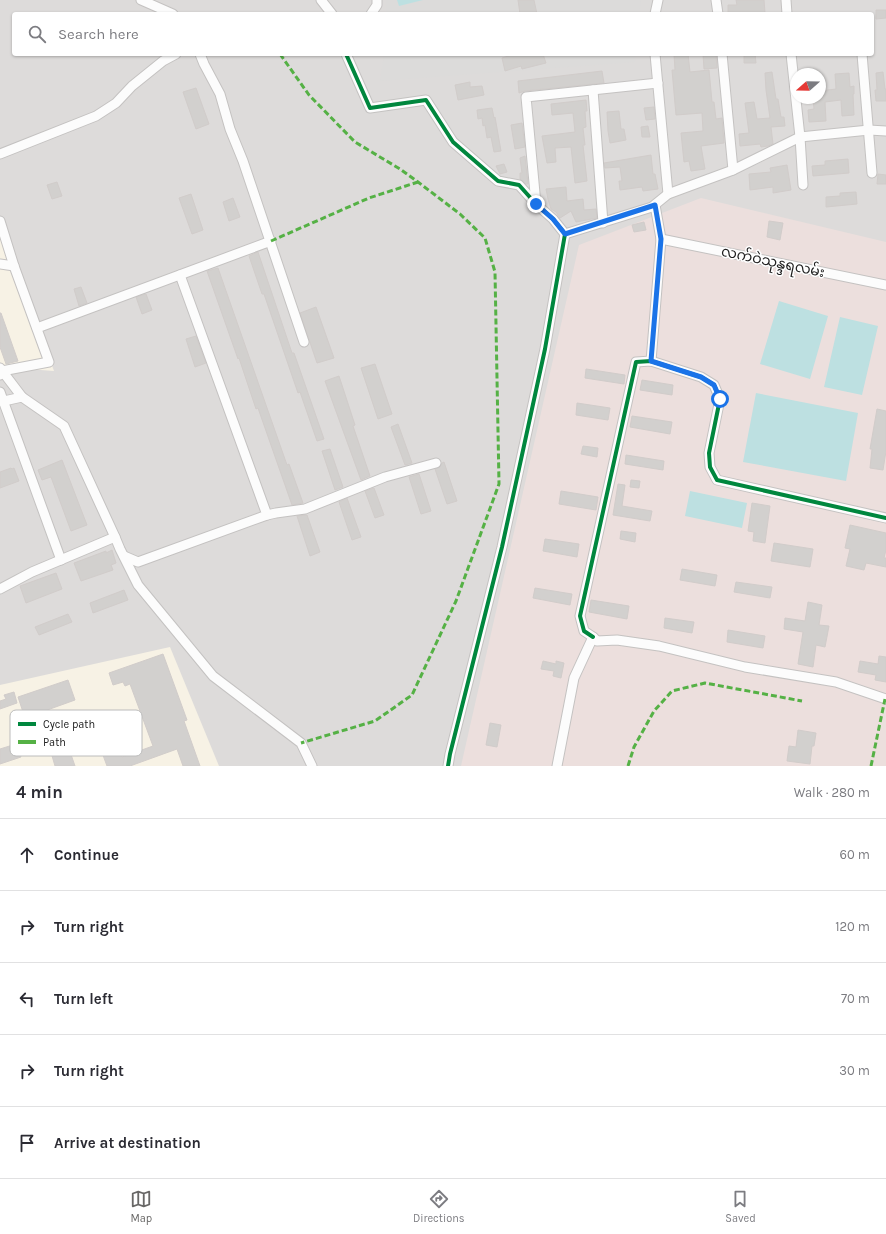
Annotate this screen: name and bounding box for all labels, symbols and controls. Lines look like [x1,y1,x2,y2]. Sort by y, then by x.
search box [12,12,874,56]
icon: search [26,23,48,45]
text: Search here [58,25,139,43]
north arrow [790,68,826,104]
route end [527,195,545,213]
street label: လက်ဝဲသုန္ဒရလမ်း [719,241,827,285]
route start [711,390,729,408]
legend [10,710,142,756]
text: Cycle path [43,718,95,731]
text: Path [43,736,66,749]
text: 4 min [16,782,63,802]
text: Walk · 280 m [794,785,870,800]
icon: ahead [16,844,38,866]
text: Continue [54,846,119,864]
text: 60 m [840,847,870,862]
icon: right [16,916,38,938]
text: Turn right [54,918,124,936]
text: 120 m [835,919,870,934]
icon: left [16,988,38,1010]
text: Turn left [54,990,113,1008]
text: 70 m [841,991,870,1006]
icon: right [16,1060,38,1082]
text: Turn right [54,1062,124,1080]
text: 30 m [839,1063,870,1078]
icon: arrive [16,1132,38,1154]
text: Arrive at destination [54,1134,201,1152]
tab: Map [130,1188,152,1225]
tab: Directions [413,1188,465,1225]
tab: Saved [725,1188,756,1225]

